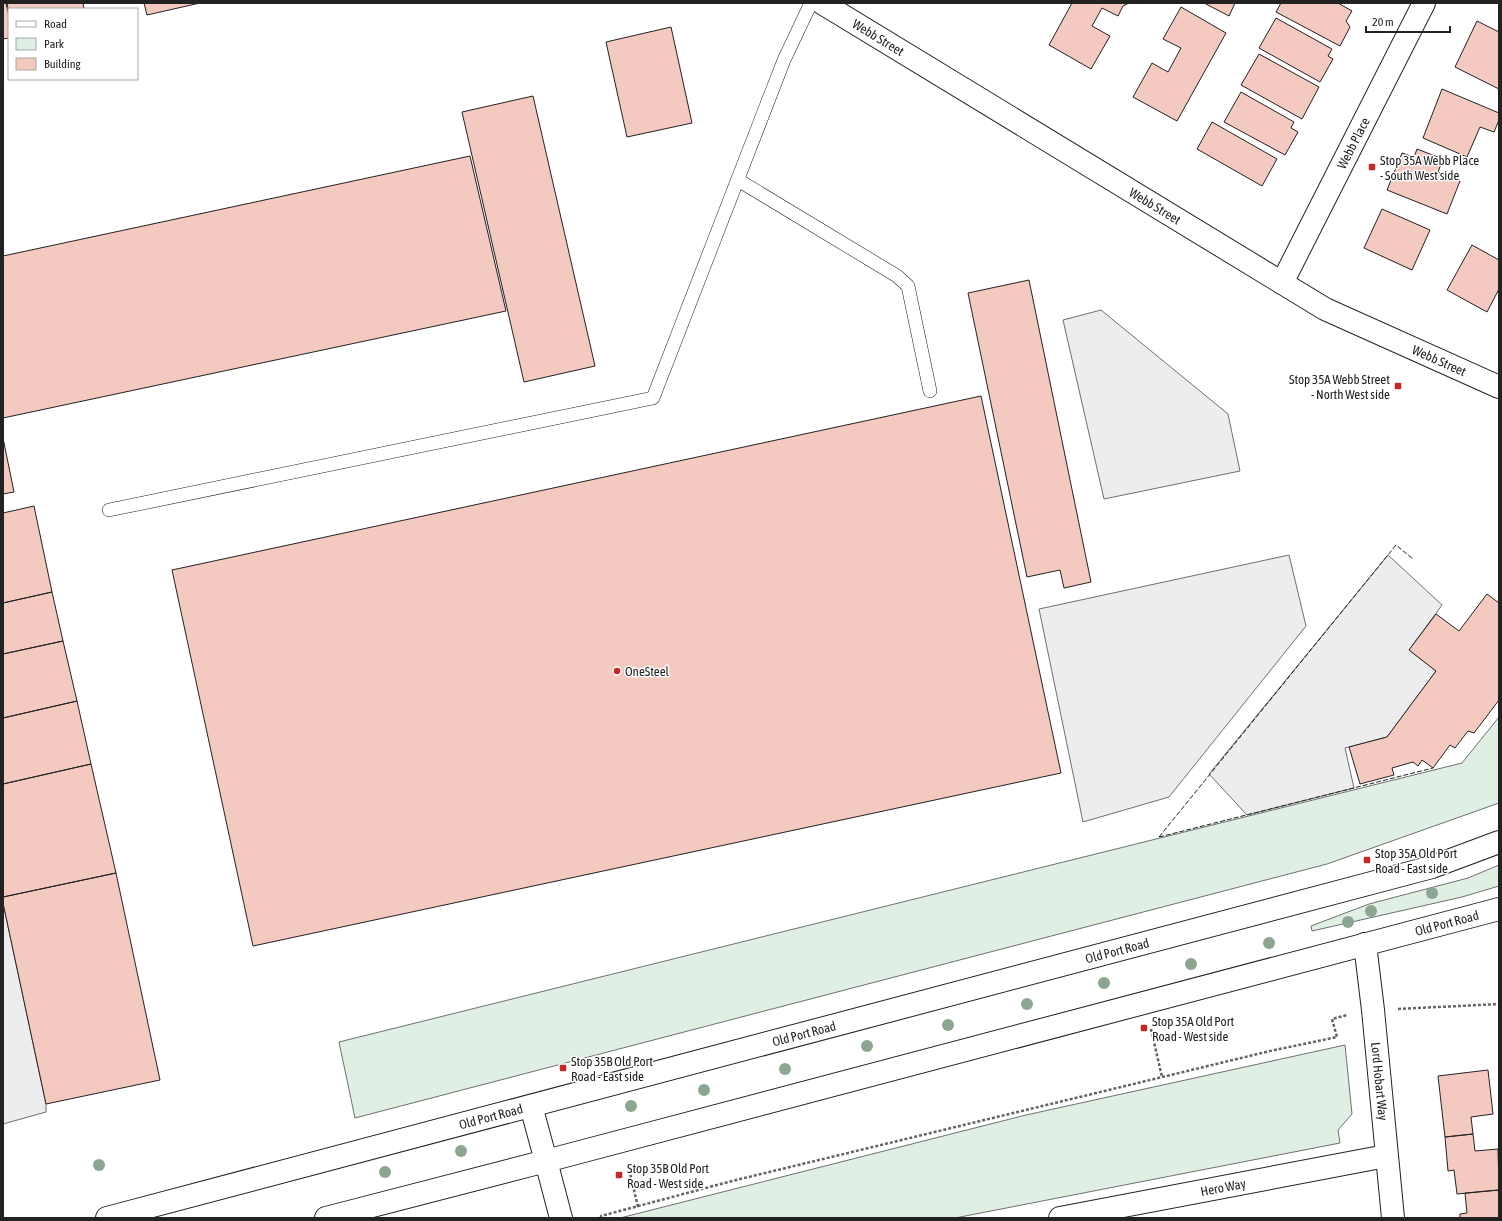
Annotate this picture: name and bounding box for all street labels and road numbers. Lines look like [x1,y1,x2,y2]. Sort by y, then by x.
street label: Webb Street [850,16,907,59]
street label: Webb Place [1334,115,1372,171]
street label: Webb Street [1127,184,1184,227]
street label: Webb Street [1410,342,1469,379]
street label: Old Port Road [1413,907,1480,938]
street label: Old Port Road [1084,935,1151,966]
street label: Old Port Road [770,1018,837,1049]
street label: Lord Hobart Way [1369,1041,1391,1122]
street label: Old Port Road [457,1101,524,1132]
street label: Hero Way [1199,1175,1248,1199]

